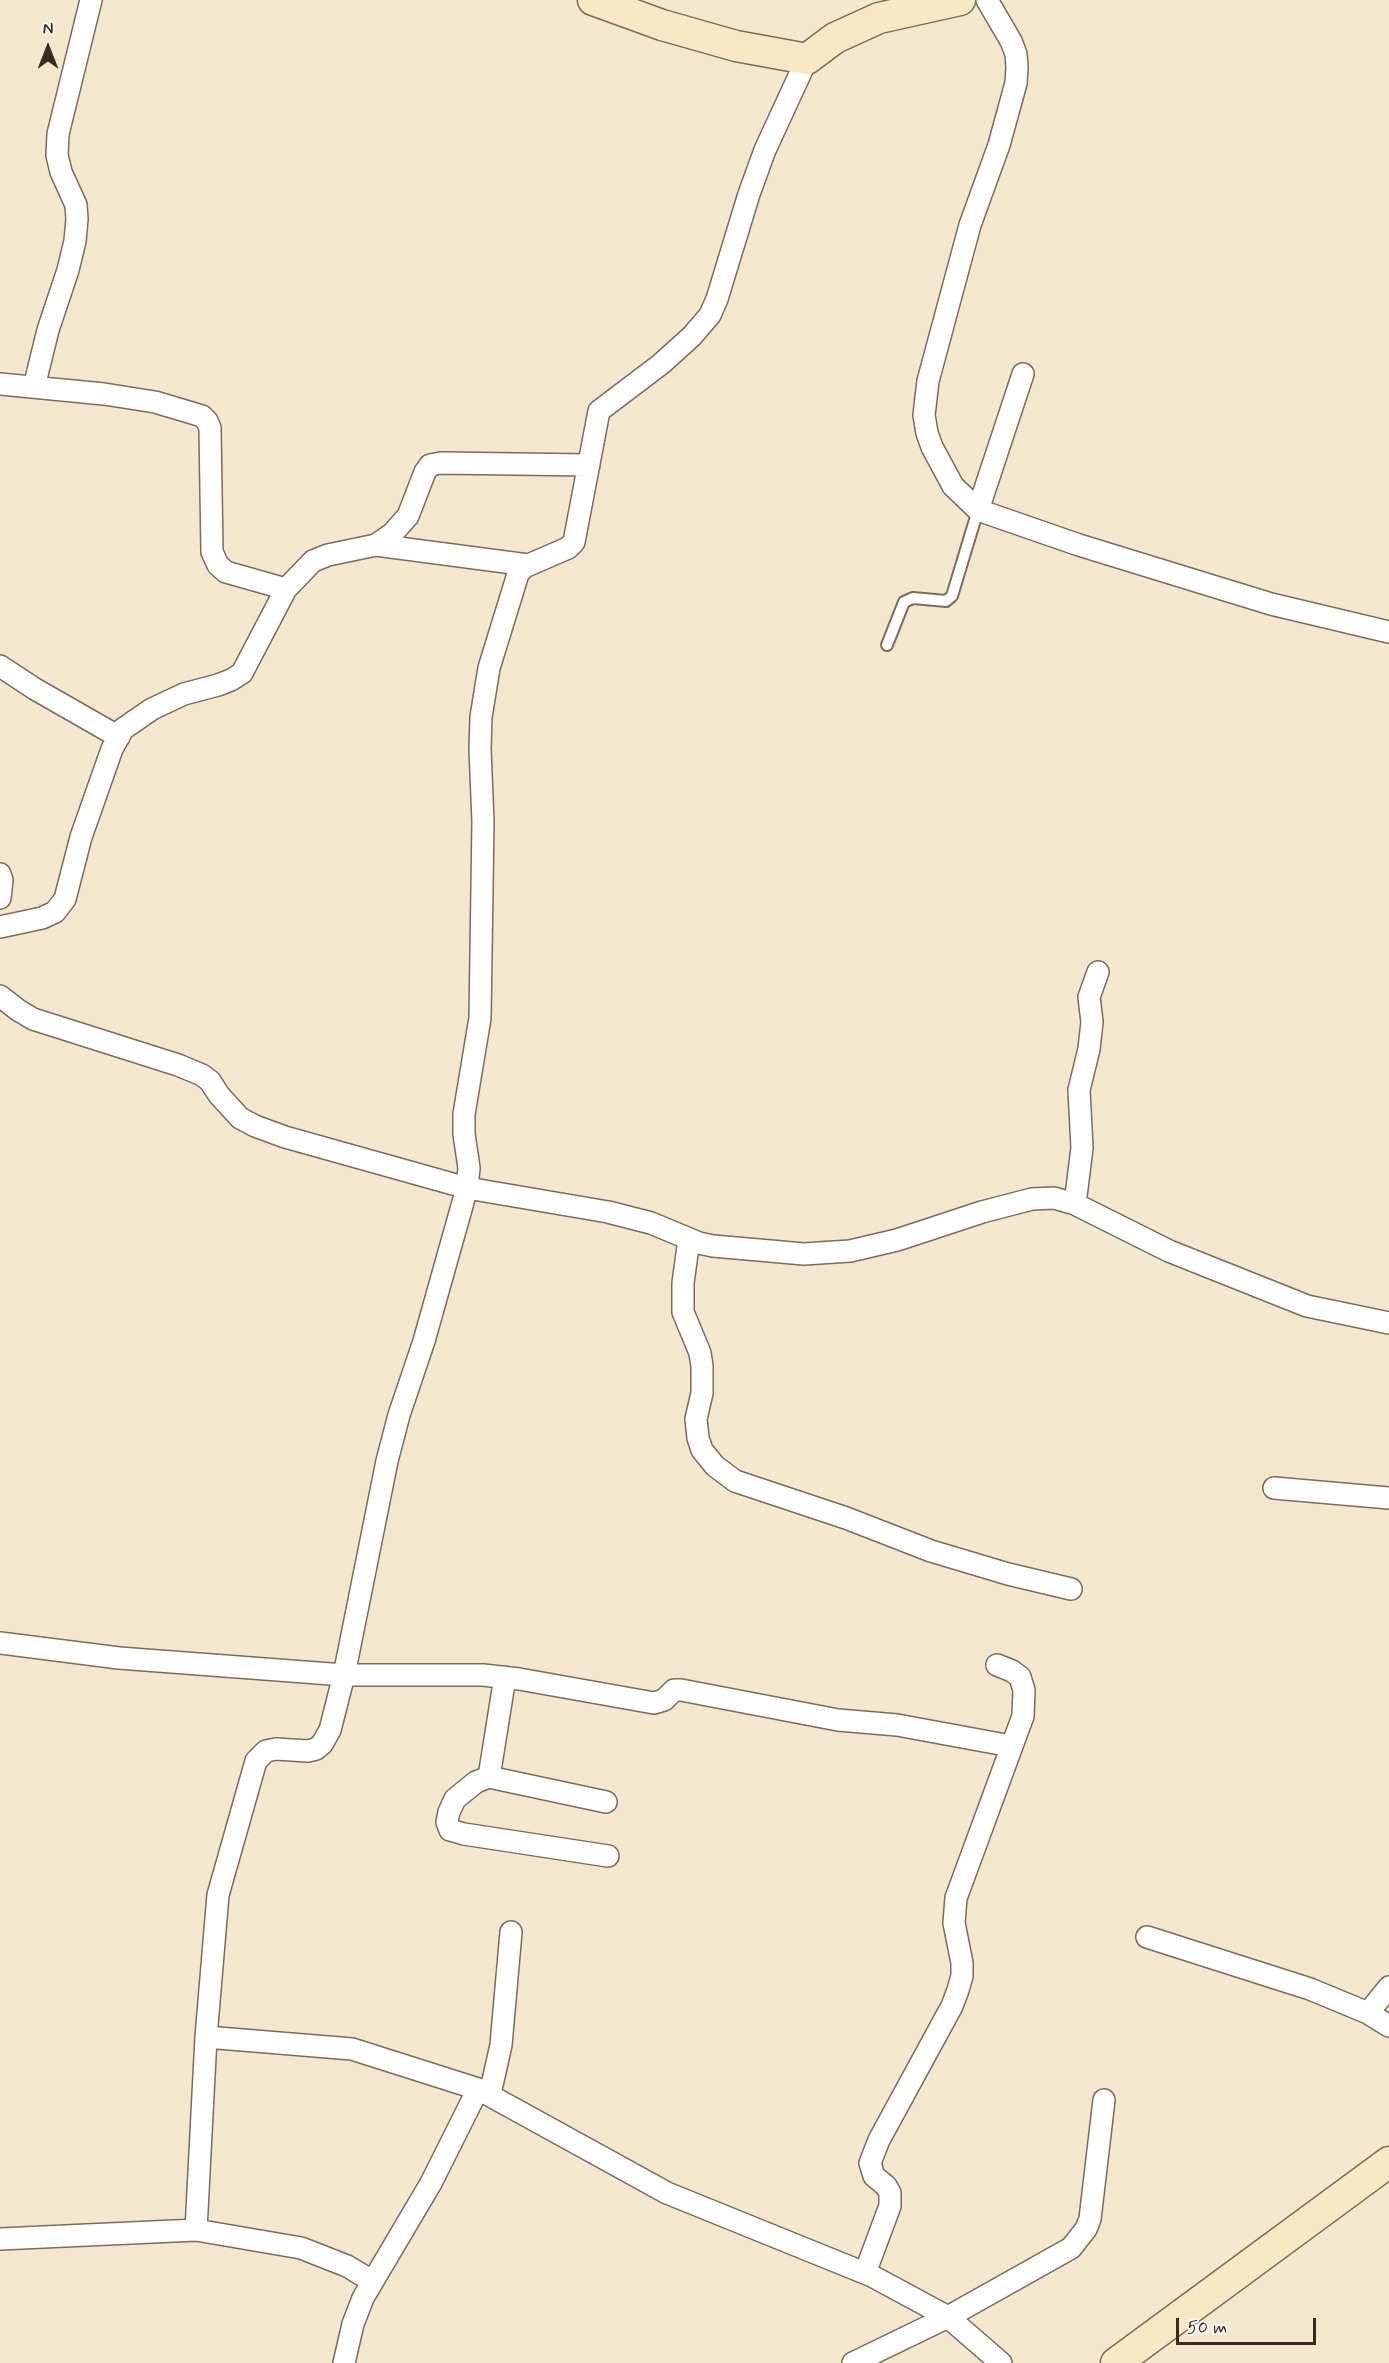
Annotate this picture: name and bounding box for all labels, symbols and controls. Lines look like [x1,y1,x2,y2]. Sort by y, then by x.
north arrow [18,18,78,78]
text: N [43,19,53,40]
scale bar [1179,2306,1318,2344]
text: 50 m [1187,2316,1227,2340]

